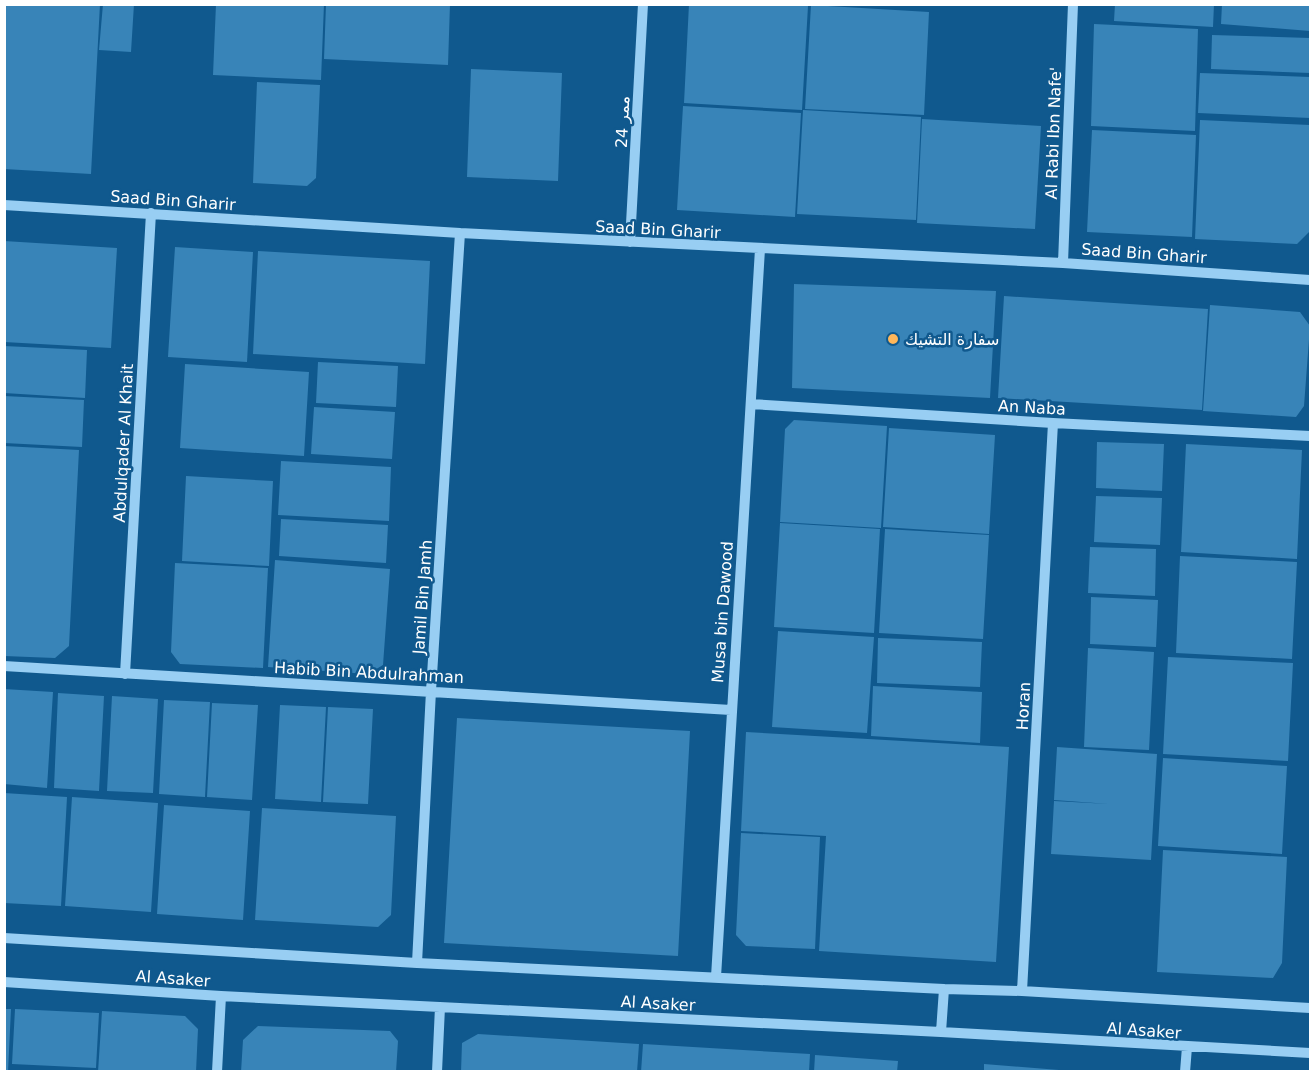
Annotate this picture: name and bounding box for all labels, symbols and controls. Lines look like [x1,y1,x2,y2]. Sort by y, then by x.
street label: Al Rabi Ibn Nafe' [1042,66,1065,200]
street label: ممر 24 [612,96,634,149]
street label: Saad Bin Gharir [110,187,237,214]
street label: Saad Bin Gharir [595,217,722,242]
street label: Saad Bin Gharir [1081,240,1208,267]
place label: سفارة التشيك [905,330,999,350]
marker: سفارة التشيك [886,332,900,346]
street label: Abdulqader Al Khait [110,363,137,523]
street label: An Naba [998,396,1066,419]
street label: Jamil Bin Jamh [409,539,436,656]
street label: Musa bin Dawood [708,541,737,684]
street label: Habib Bin Abdulrahman [273,658,464,687]
street label: Horan [1013,681,1034,731]
street label: Al Asaker [135,966,211,991]
street label: Al Asaker [620,992,696,1015]
street label: Al Asaker [1106,1018,1182,1043]

